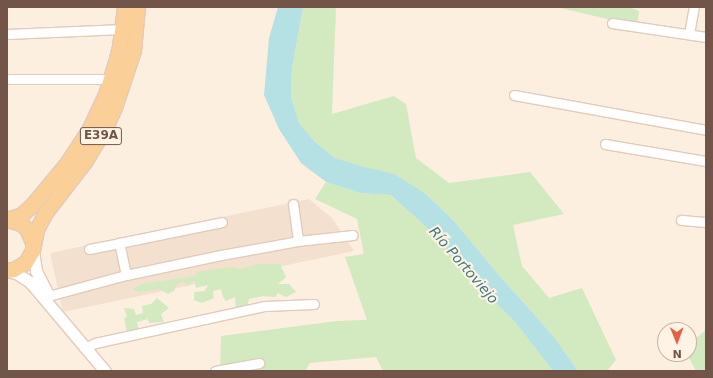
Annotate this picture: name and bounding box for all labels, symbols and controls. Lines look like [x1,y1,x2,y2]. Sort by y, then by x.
road number: E39A [79,126,123,146]
water label: Río Portoviejo [426,223,502,307]
north arrow [657,322,697,362]
text: N [672,347,682,360]

